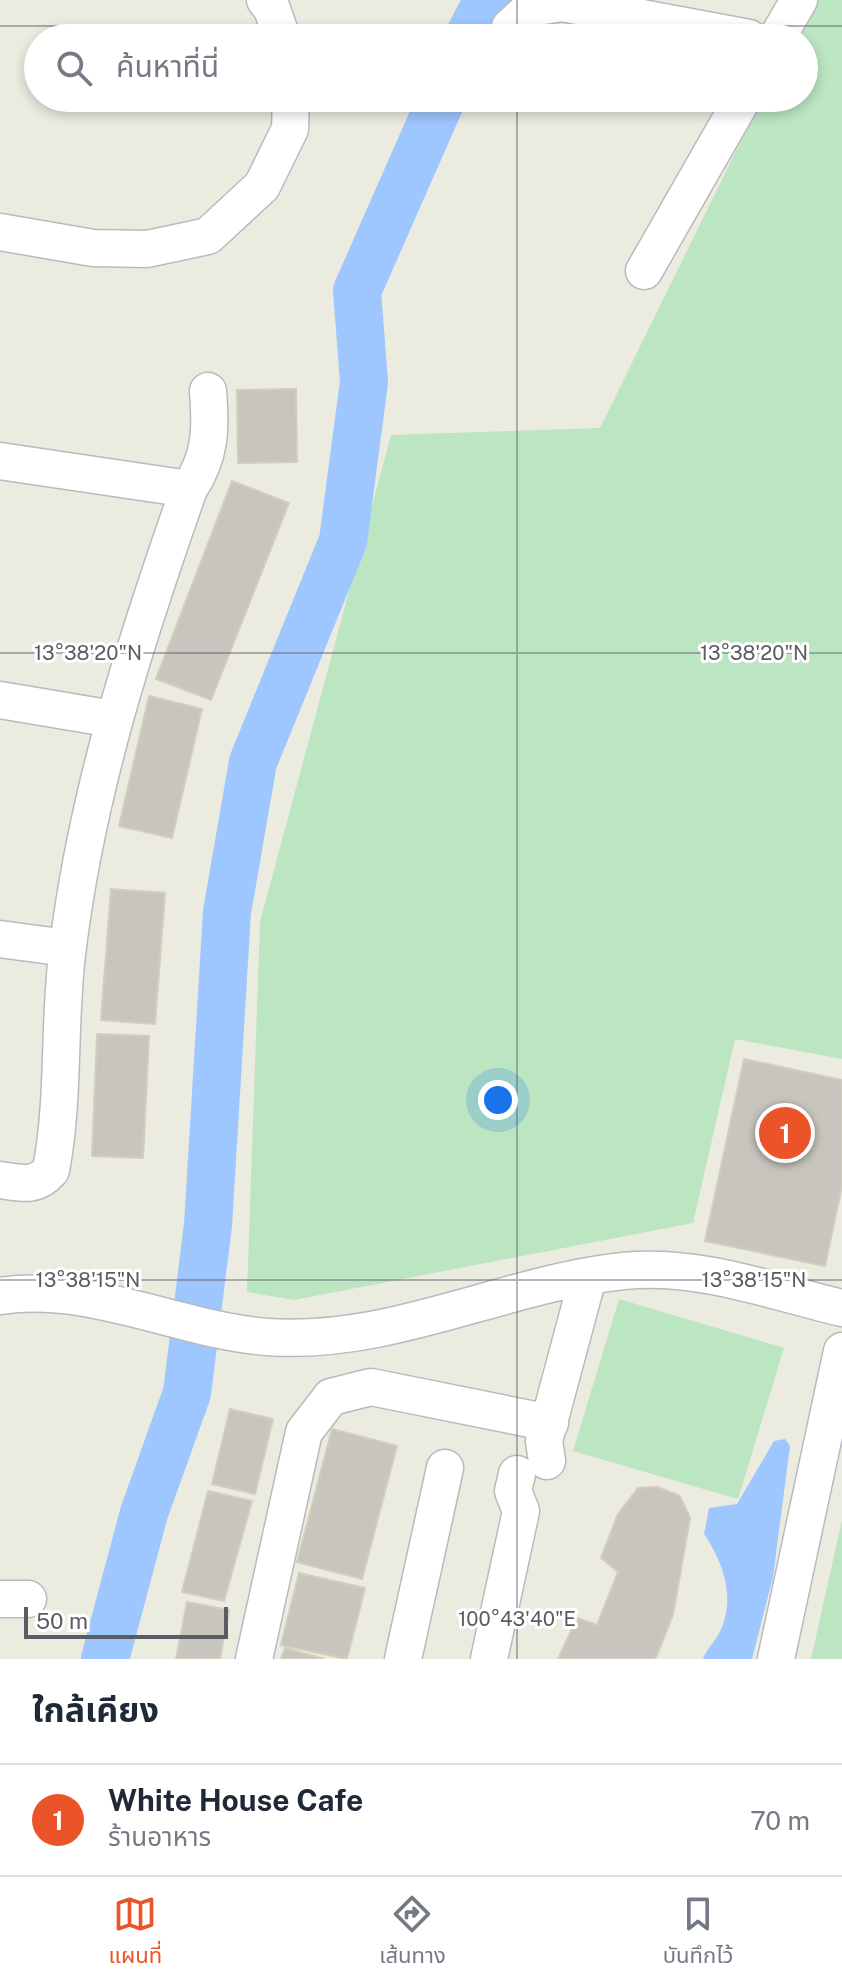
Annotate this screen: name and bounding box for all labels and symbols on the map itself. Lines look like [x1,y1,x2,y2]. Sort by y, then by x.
text: 13°38'20"N [34,641,142,665]
text: 13°38'20"N [700,641,808,665]
your location [478,1080,518,1120]
pin: 1 [759,1103,811,1163]
text: 13°38'15"N [36,1268,140,1292]
text: 13°38'15"N [702,1268,806,1292]
scale bar [24,1603,228,1639]
text: 100°43'40"E [458,1607,576,1631]

